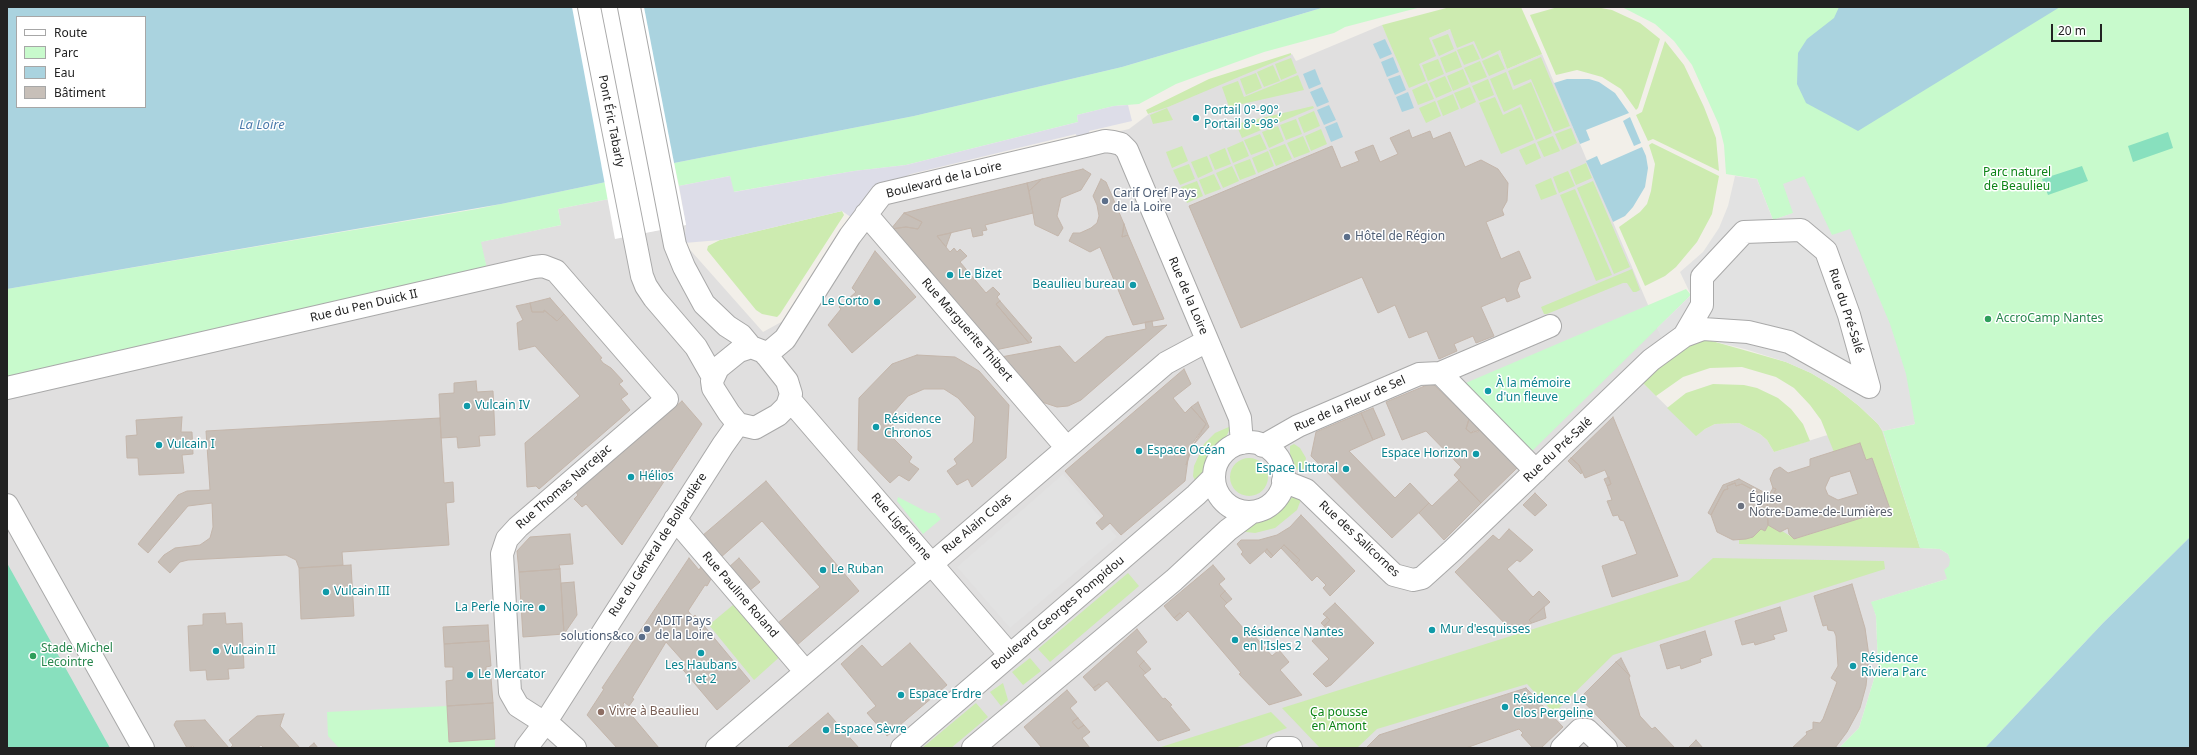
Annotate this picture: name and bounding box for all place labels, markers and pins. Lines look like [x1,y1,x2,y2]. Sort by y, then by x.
place label: Portail 0°-90°, Portail 8°-98° [1204,104,1282,132]
marker: Portail 0°-90°, Portail 8°-98° [1191,113,1201,123]
place label: Carif Oref Pays de la Loire [1113,187,1197,215]
marker: Carif Oref Pays de la Loire [1100,196,1110,206]
place label: Hôtel de Région [1355,230,1445,244]
marker: Hôtel de Région [1342,232,1352,242]
place label: Le Bizet [958,268,1002,282]
marker: Le Bizet [945,270,955,280]
place label: Beaulieu bureau [1032,278,1125,292]
marker: Beaulieu bureau [1128,280,1138,290]
place label: Le Corto [821,295,869,309]
marker: Le Corto [872,297,882,307]
place label: AccroCamp Nantes [1996,312,2103,326]
marker: AccroCamp Nantes [1983,314,1993,324]
place label: À la mémoire d'un fleuve [1496,377,1571,405]
marker: À la mémoire d'un fleuve [1483,386,1493,396]
place label: Vulcain IV [475,399,530,413]
marker: Vulcain IV [462,401,472,411]
place label: Résidence Chronos [884,413,941,441]
marker: Résidence Chronos [871,422,881,432]
place label: Vulcain I [167,438,215,452]
marker: Vulcain I [154,440,164,450]
place label: Espace Océan [1147,444,1225,458]
marker: Espace Océan [1134,446,1144,456]
place label: Espace Horizon [1381,447,1468,461]
marker: Espace Horizon [1471,449,1481,459]
place label: Espace Littoral [1256,462,1338,476]
marker: Espace Littoral [1341,464,1351,474]
place label: Hélios [639,470,674,484]
marker: Hélios [626,472,636,482]
place label: Église Notre-Dame-de-Lumières [1749,492,1892,520]
marker: Église Notre-Dame-de-Lumières [1736,501,1746,511]
place label: Le Ruban [831,563,884,577]
marker: Le Ruban [818,565,828,575]
place label: Vulcain III [334,585,390,599]
marker: Vulcain III [321,587,331,597]
place label: La Perle Noire [455,601,534,615]
marker: La Perle Noire [537,603,547,613]
place label: ADIT Pays de la Loire [655,615,713,643]
place label: Mur d'esquisses [1440,623,1530,637]
marker: ADIT Pays de la Loire [642,624,652,634]
marker: Mur d'esquisses [1427,625,1437,635]
place label: Résidence Nantes en l'Isles 2 [1243,626,1343,654]
place label: solutions&co [561,630,634,644]
marker: solutions&co [637,632,647,642]
marker: Résidence Nantes en l'Isles 2 [1230,635,1240,645]
place label: Stade Michel Lecointre [41,642,113,670]
place label: Vulcain II [224,644,276,658]
marker: Vulcain II [211,646,221,656]
marker: Les Haubans 1 et 2 [696,648,706,658]
marker: Stade Michel Lecointre [28,651,38,661]
place label: Résidence Riviera Parc [1861,652,1927,680]
place label: Les Haubans 1 et 2 [665,659,737,687]
marker: Résidence Riviera Parc [1848,661,1858,671]
place label: Le Mercator [478,668,546,682]
marker: Le Mercator [465,670,475,680]
place label: Espace Erdre [909,688,981,702]
marker: Espace Erdre [896,690,906,700]
place label: Résidence Le Clos Pergeline [1513,693,1593,721]
marker: Résidence Le Clos Pergeline [1500,702,1510,712]
place label: Vivre à Beaulieu [609,705,699,719]
marker: Vivre à Beaulieu [596,707,606,717]
place label: Espace Sèvre [834,723,907,737]
marker: Espace Sèvre [821,725,831,735]

